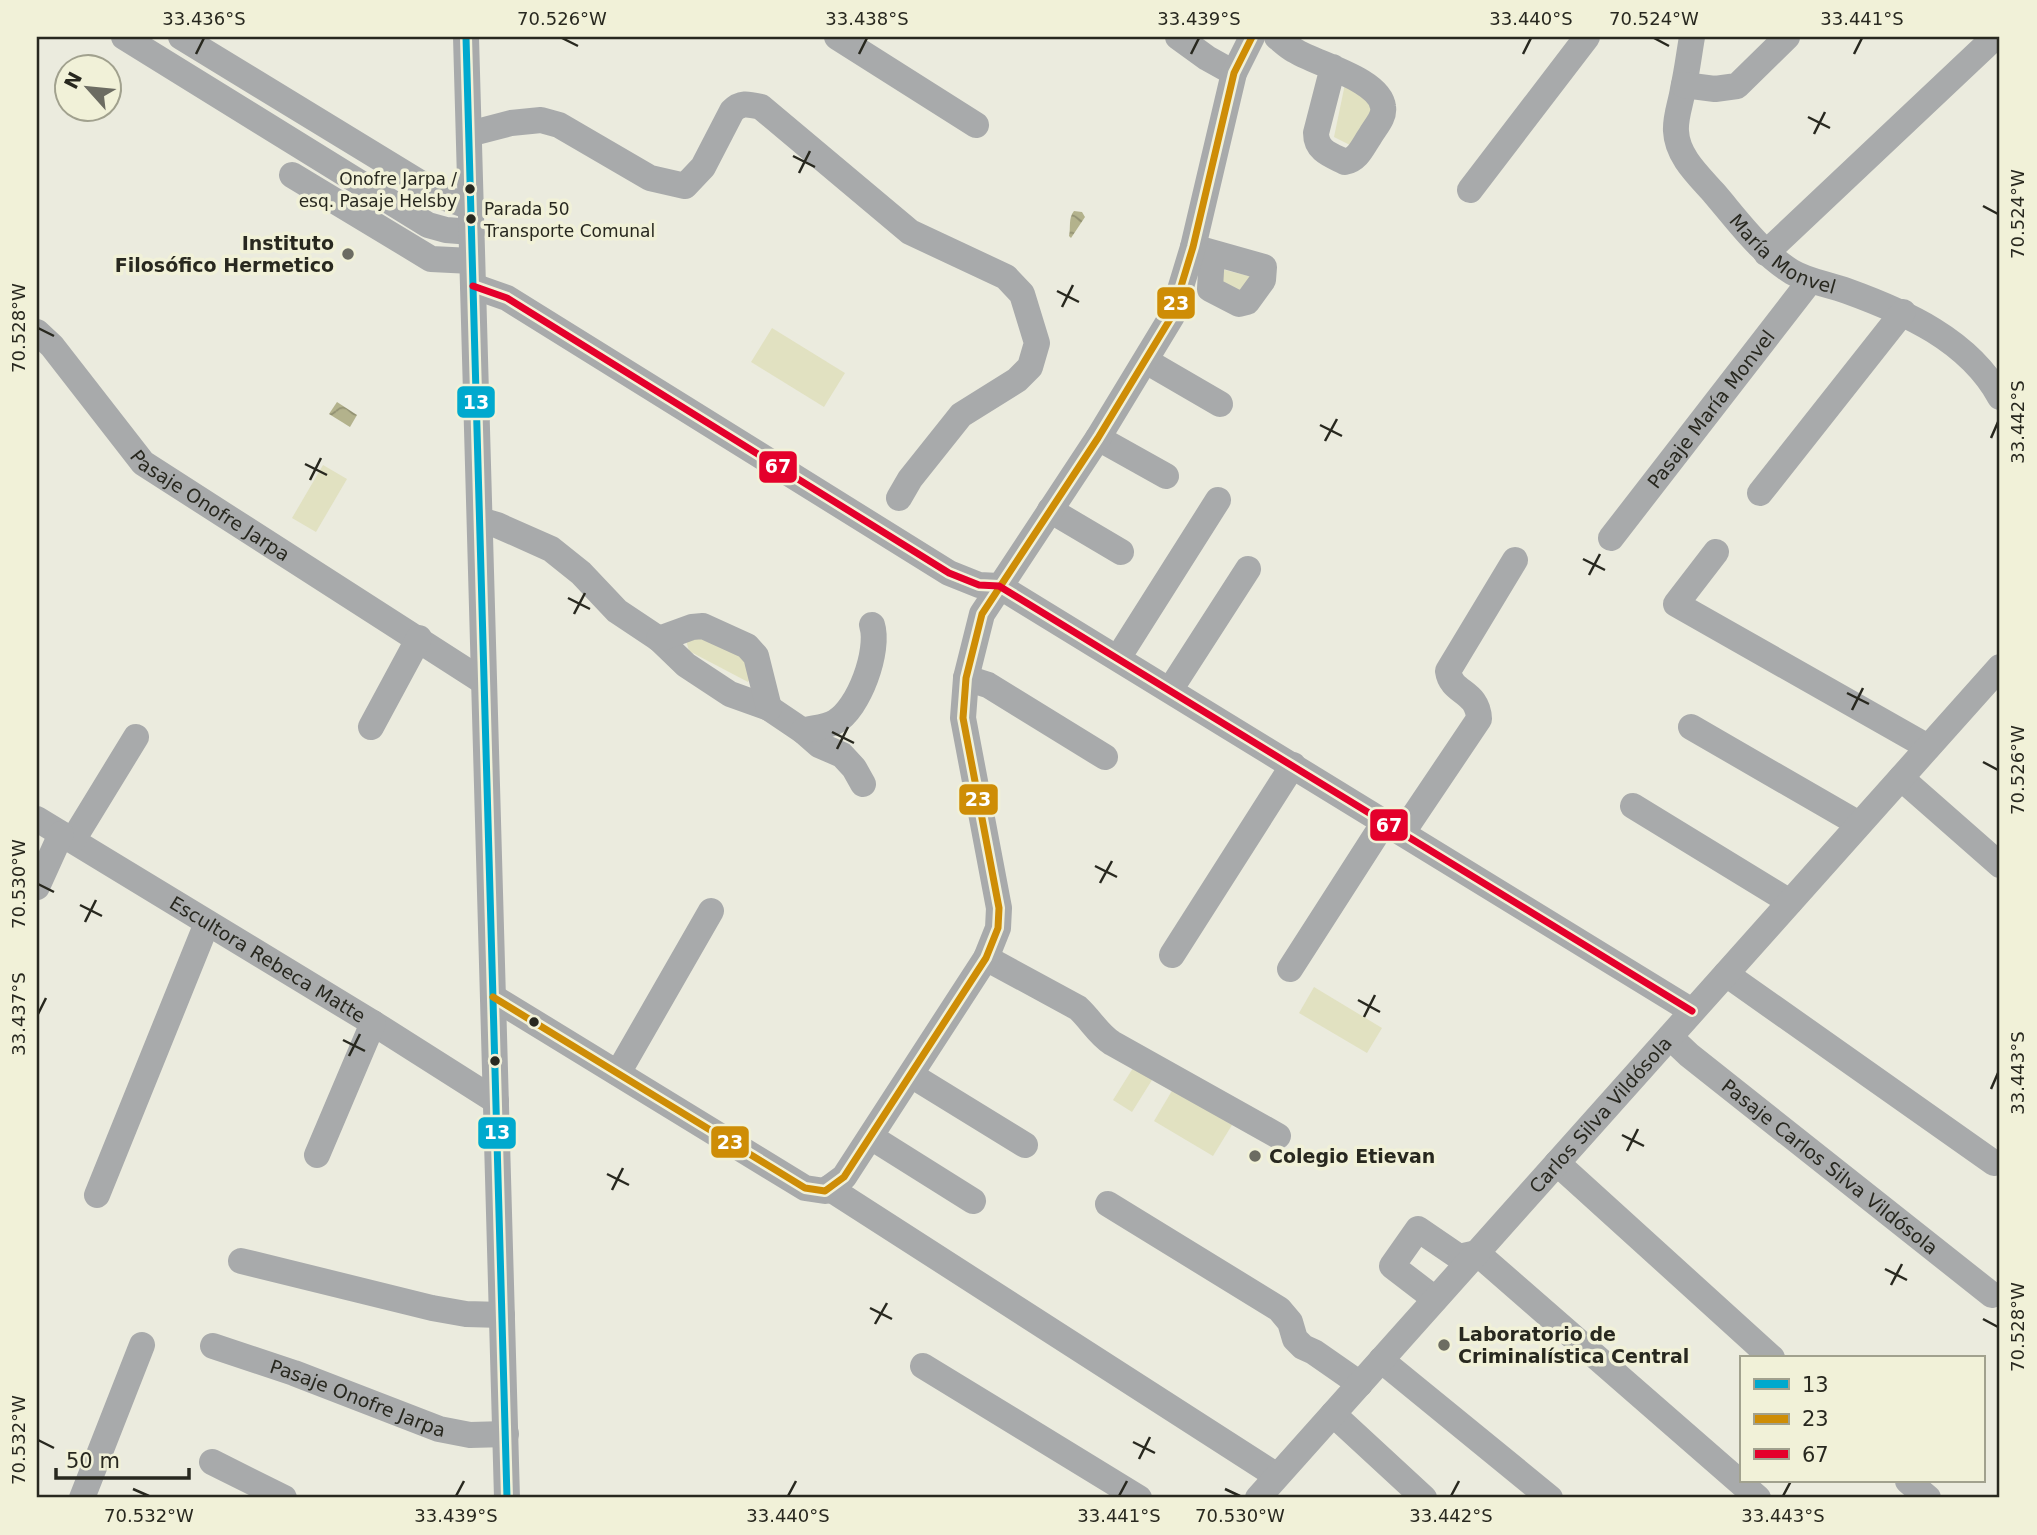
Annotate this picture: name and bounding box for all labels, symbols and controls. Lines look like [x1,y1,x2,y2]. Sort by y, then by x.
text: 33.436°S [162,8,246,29]
text: 70.526°W [517,8,607,29]
text: 33.438°S [825,8,909,29]
text: 33.439°S [1157,8,1241,29]
text: 33.440°S [1489,8,1573,29]
text: 70.524°W [1609,8,1699,29]
text: 33.441°S [1820,8,1904,29]
north arrow [52,52,122,122]
text: N [59,68,86,92]
place label: Onofre Jarpa / esq. Pasaje Helsby [299,169,457,211]
text: 70.524°W [2007,169,2028,259]
marker: Onofre Jarpa / esq. Pasaje Helsby [463,182,477,196]
place label: Parada 50 Transporte Comunal [483,199,655,241]
street label: María Monvel [1725,209,1839,298]
marker: Parada 50 Transporte Comunal [464,212,478,226]
place label: Instituto Filosófico Hermetico [115,232,334,276]
marker: Instituto Filosófico Hermetico [340,246,356,262]
text: 70.528°W [8,283,29,373]
line badge: 23 [1156,286,1196,320]
text: 23 [1163,292,1189,314]
street label: Pasaje María Monvel [1643,326,1779,493]
text: 33.442°S [2007,380,2028,464]
line badge: 13 [456,385,496,419]
text: 13 [463,391,489,413]
street label: Pasaje Onofre Jarpa [126,445,294,565]
line badge: 67 [758,450,798,484]
text: 67 [765,455,791,477]
text: 70.526°W [2007,725,2028,815]
line badge: 23 [958,783,999,816]
text: 23 [965,788,991,810]
line badge: 67 [1369,808,1409,842]
text: 67 [1376,814,1402,836]
text: 70.530°W [8,839,29,929]
street label: Escultora Rebeca Matte [166,891,370,1027]
text: 33.437°S [8,972,29,1056]
unlabelled marker [527,1015,541,1029]
text: 33.443°S [2007,1031,2028,1115]
street label: Carlos Silva Vildósola [1525,1032,1676,1197]
unlabelled marker [488,1054,502,1068]
street label: Pasaje Carlos Silva Vildósola [1718,1074,1942,1259]
line badge: 13 [477,1116,517,1150]
text: 13 [484,1121,510,1143]
line badge: 23 [710,1125,750,1159]
text: 23 [717,1131,743,1153]
place label: Colegio Etievan [1269,1145,1435,1167]
marker: Colegio Etievan [1247,1148,1263,1164]
text: 70.528°W [2007,1282,2028,1372]
place label: Laboratorio de Criminalística Central [1458,1323,1689,1367]
marker: Laboratorio de Criminalística Central [1436,1337,1452,1353]
street label: Pasaje Onofre Jarpa [267,1355,447,1441]
legend [1740,1356,1984,1482]
text: 13 [1802,1373,1829,1397]
text: 70.532°W [8,1395,29,1485]
text: 23 [1802,1407,1829,1431]
scale bar [56,1437,189,1481]
text: 67 [1802,1443,1829,1467]
text: 50 m [66,1449,120,1473]
text: 70.532°W [104,1505,194,1526]
text: 33.439°S [414,1505,498,1526]
text: 33.440°S [746,1505,830,1526]
text: 33.441°S [1077,1505,1161,1526]
text: 70.530°W [1195,1505,1285,1526]
text: 33.442°S [1409,1505,1493,1526]
text: 33.443°S [1741,1505,1825,1526]

